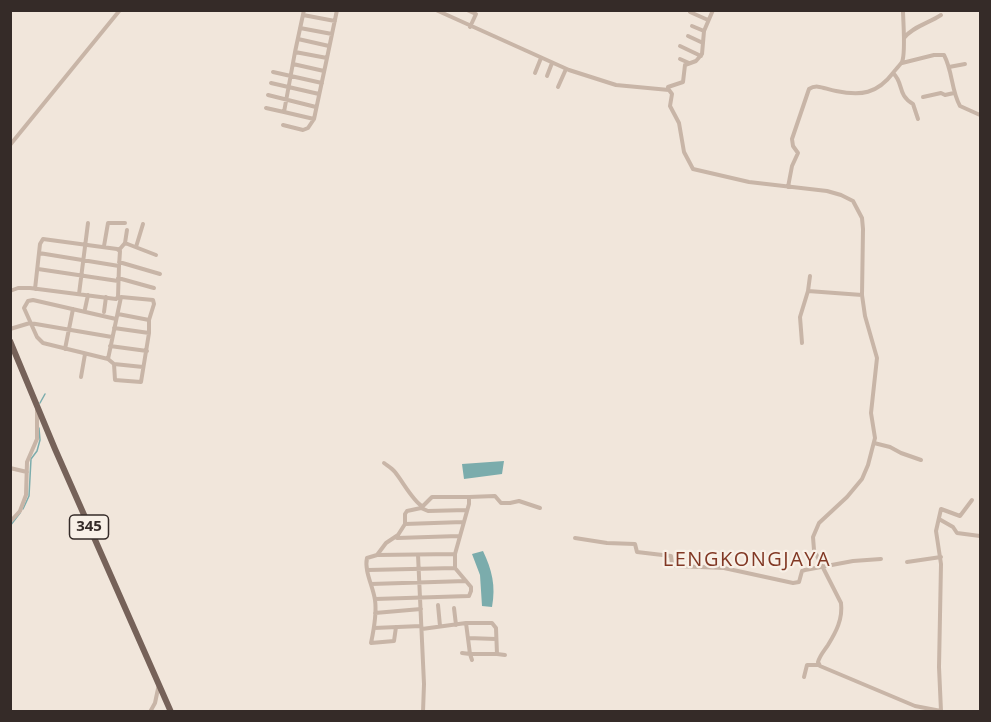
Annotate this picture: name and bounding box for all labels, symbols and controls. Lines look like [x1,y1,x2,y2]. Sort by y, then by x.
road number: 345 [70,515,109,539]
district label: LENGKONGJAYA [663,548,831,572]

